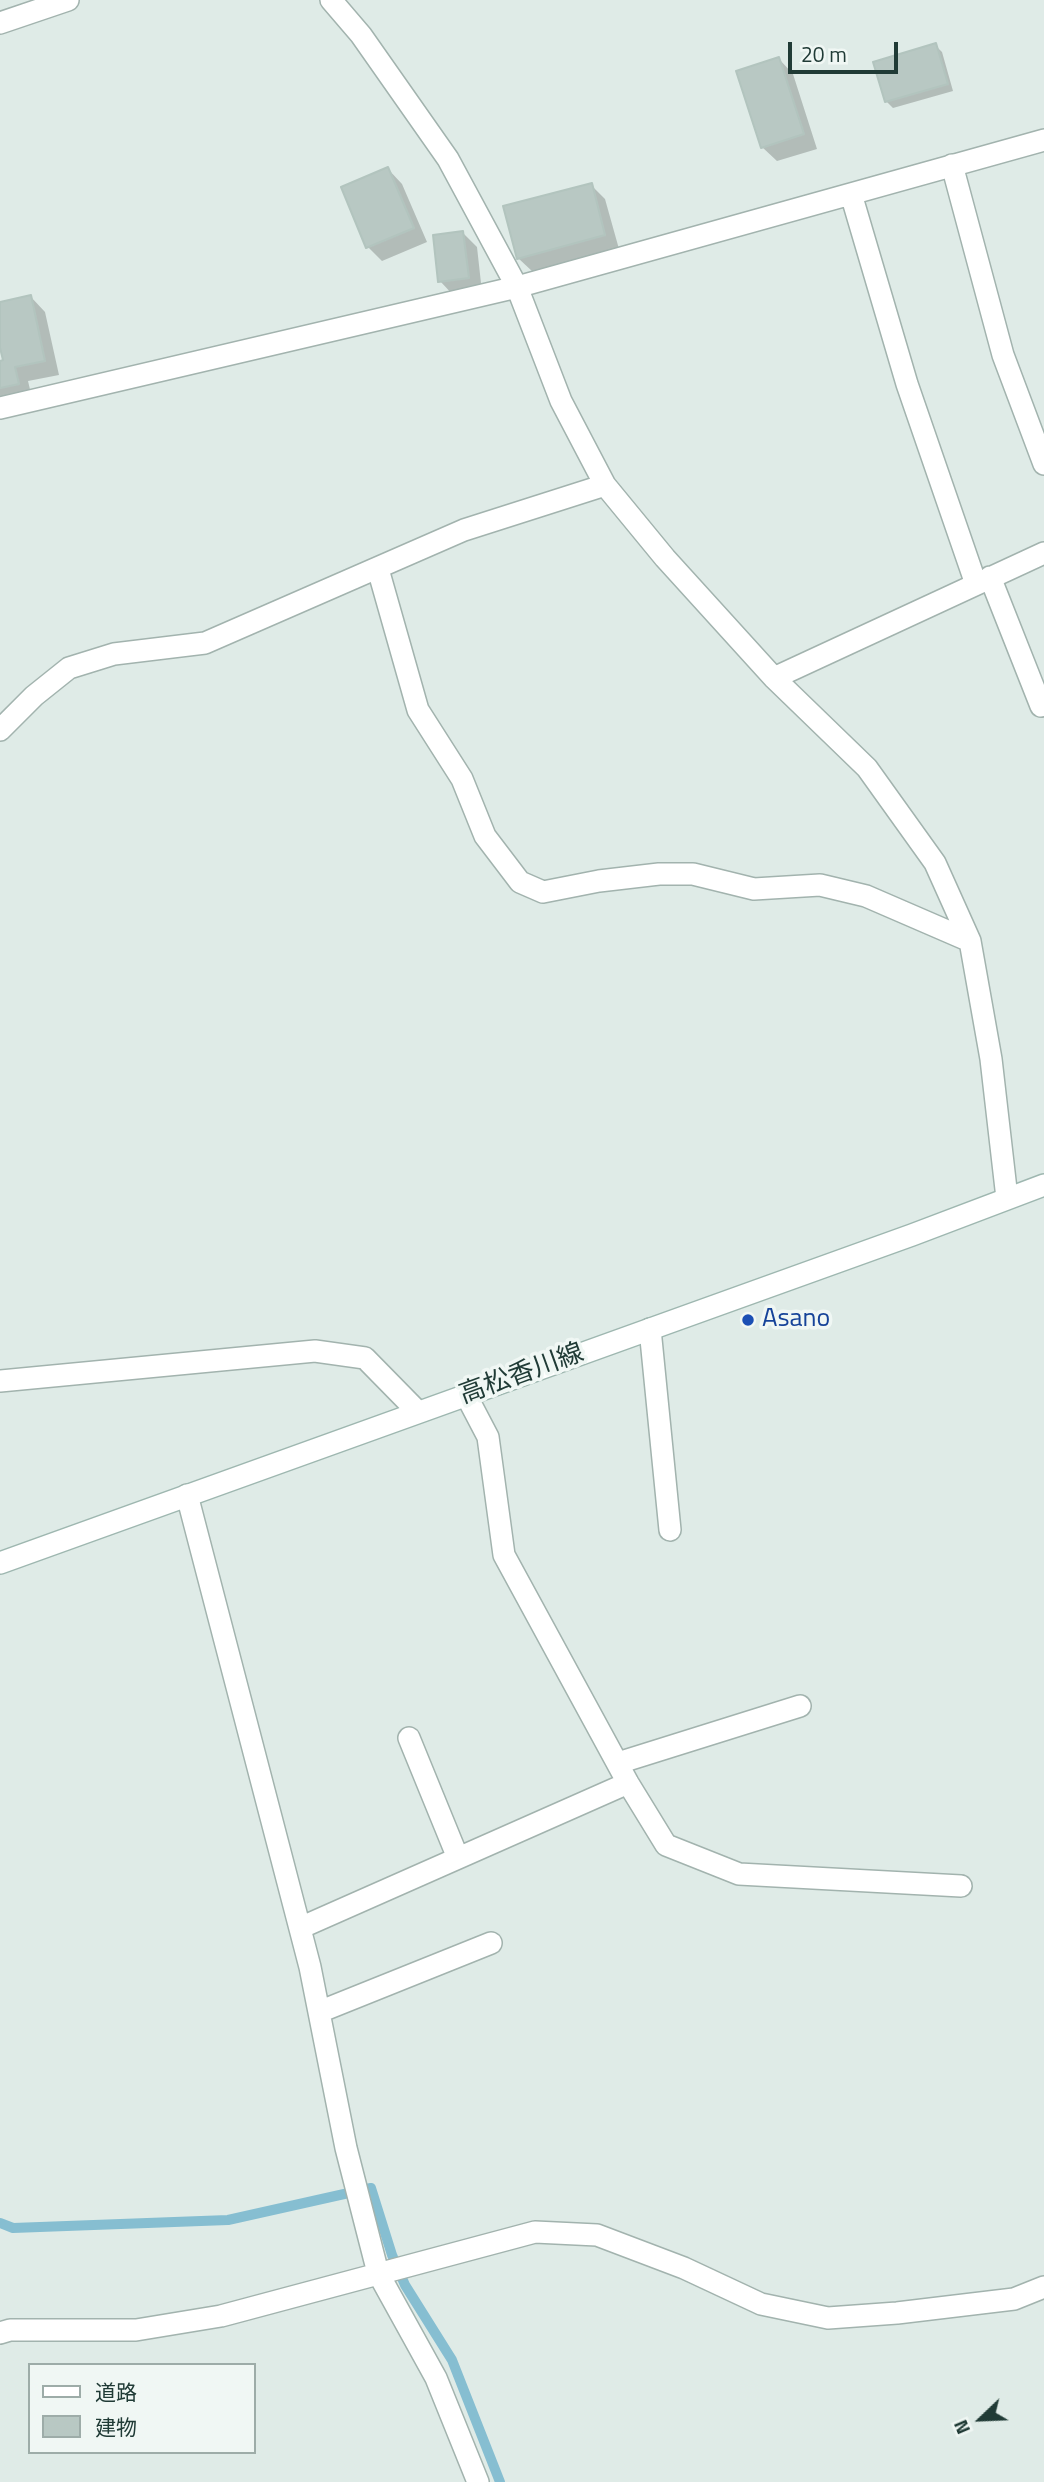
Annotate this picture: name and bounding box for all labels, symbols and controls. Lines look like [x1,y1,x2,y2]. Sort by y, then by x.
scale bar [792,28,902,72]
text: 20 m [801,38,847,70]
place label: Asano [762,1304,830,1336]
marker: Asano [740,1312,756,1328]
street label: 高松香川線 [456,1338,588,1412]
legend [28,2363,256,2454]
text: 道路 [95,2376,137,2408]
north arrow [946,2384,1016,2454]
text: 建物 [95,2411,137,2443]
text: N [945,2416,977,2439]

